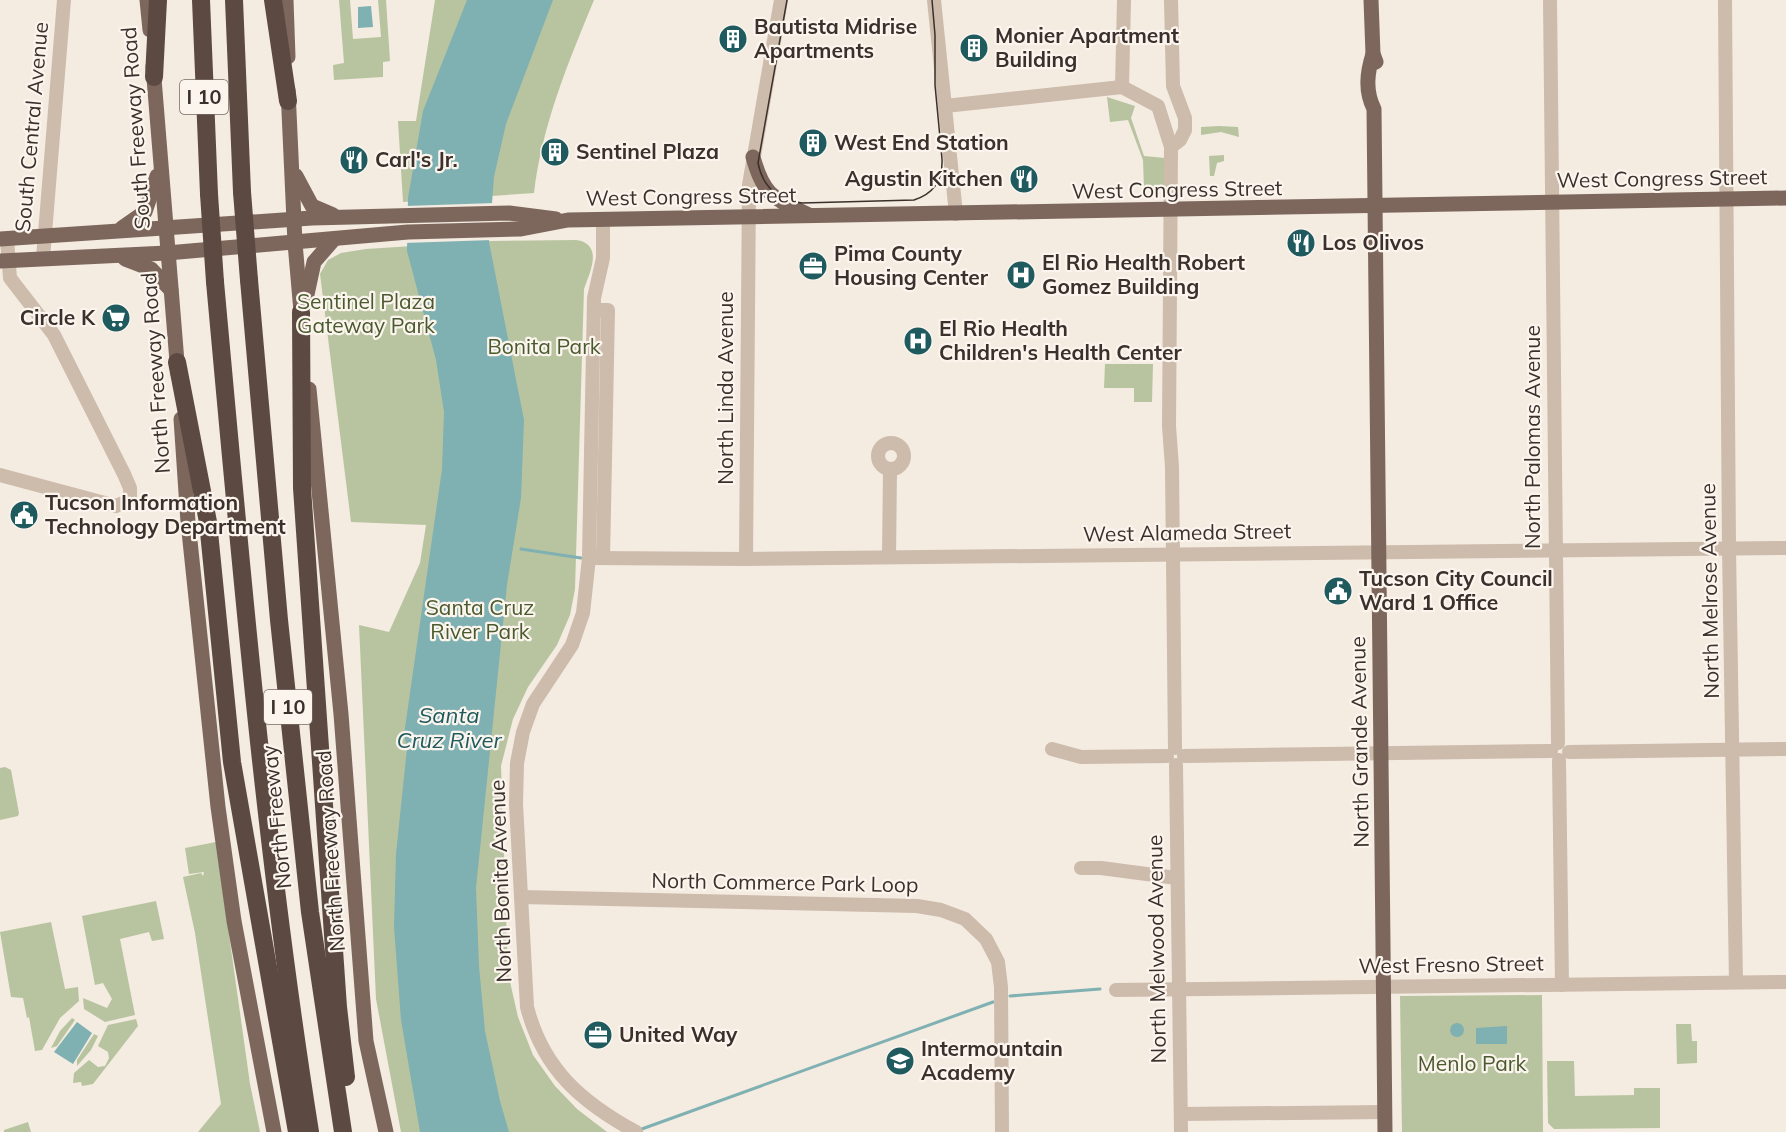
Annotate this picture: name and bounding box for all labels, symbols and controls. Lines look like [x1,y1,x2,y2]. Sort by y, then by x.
place label: Bautista Midrise Apartments [754,13,917,63]
street label: South Central Avenue [9,21,53,233]
place label: Monier Apartment Building [995,22,1179,72]
building icon: Bautista Midrise Apartments [717,23,749,55]
street label: South Freeway Road [115,26,155,230]
building icon: Monier Apartment Building [958,32,990,64]
road number: I 10 [180,80,228,114]
building icon: West End Station [797,127,829,159]
place label: West End Station [834,129,1009,155]
building icon: Sentinel Plaza [539,136,571,168]
place label: Sentinel Plaza [576,138,719,164]
restaurant icon: Carl's Jr. [338,144,370,176]
place label: Carl's Jr. [375,146,458,172]
restaurant icon: Agustin Kitchen [1008,163,1040,195]
street label: West Congress Street [1556,163,1767,193]
place label: Agustin Kitchen [845,165,1003,191]
street label: West Congress Street [1071,174,1282,204]
street label: West Congress Street [585,181,796,211]
restaurant icon: Los Olivos [1285,227,1317,259]
place label: Los Olivos [1322,229,1424,255]
place label: Pima County Housing Center [834,240,989,290]
place label: El Rio Health Robert Gomez Building [1042,249,1245,299]
office icon: Pima County Housing Center [797,250,829,282]
hospital icon: El Rio Health Robert Gomez Building [1005,259,1037,291]
street label: North Freeway Road [135,272,175,474]
park label: Sentinel Plaza Gateway Park [297,288,435,338]
street label: North Linda Avenue [712,291,738,485]
supermarket icon: Circle K [100,302,132,334]
place label: Circle K [20,304,96,330]
place label: El Rio Health Children's Health Center [939,315,1182,365]
hospital icon: El Rio Health Children's Health Center [902,325,934,357]
street label: North Palomas Avenue [1519,325,1545,549]
park label: Bonita Park [487,333,601,359]
street label: North Melrose Avenue [1694,483,1724,699]
place label: Tucson Information Technology Department [45,489,286,539]
public building icon: Tucson Information Technology Department [8,499,40,531]
street label: West Alameda Street [1083,517,1291,547]
place label: Tucson City Council Ward 1 Office [1359,565,1553,615]
public building icon: Tucson City Council Ward 1 Office [1322,575,1354,607]
park label: Santa Cruz River Park [426,594,534,644]
street label: North Grande Avenue [1344,636,1374,848]
road number: I 10 [264,690,312,724]
water label: Santa Cruz River [397,701,502,754]
street label: North Freeway [256,744,296,890]
street label: North Freeway Road [310,750,350,952]
street label: North Bonita Avenue [483,779,517,983]
street label: North Melwood Avenue [1141,834,1171,1064]
street label: North Commerce Park Loop [651,867,919,897]
street label: West Fresno Street [1358,949,1544,979]
office icon: United Way [582,1019,614,1051]
place label: United Way [619,1021,738,1047]
place label: Intermountain Academy [921,1035,1063,1085]
school or university icon: Intermountain Academy [884,1045,916,1077]
park label: Menlo Park [1418,1050,1526,1076]

